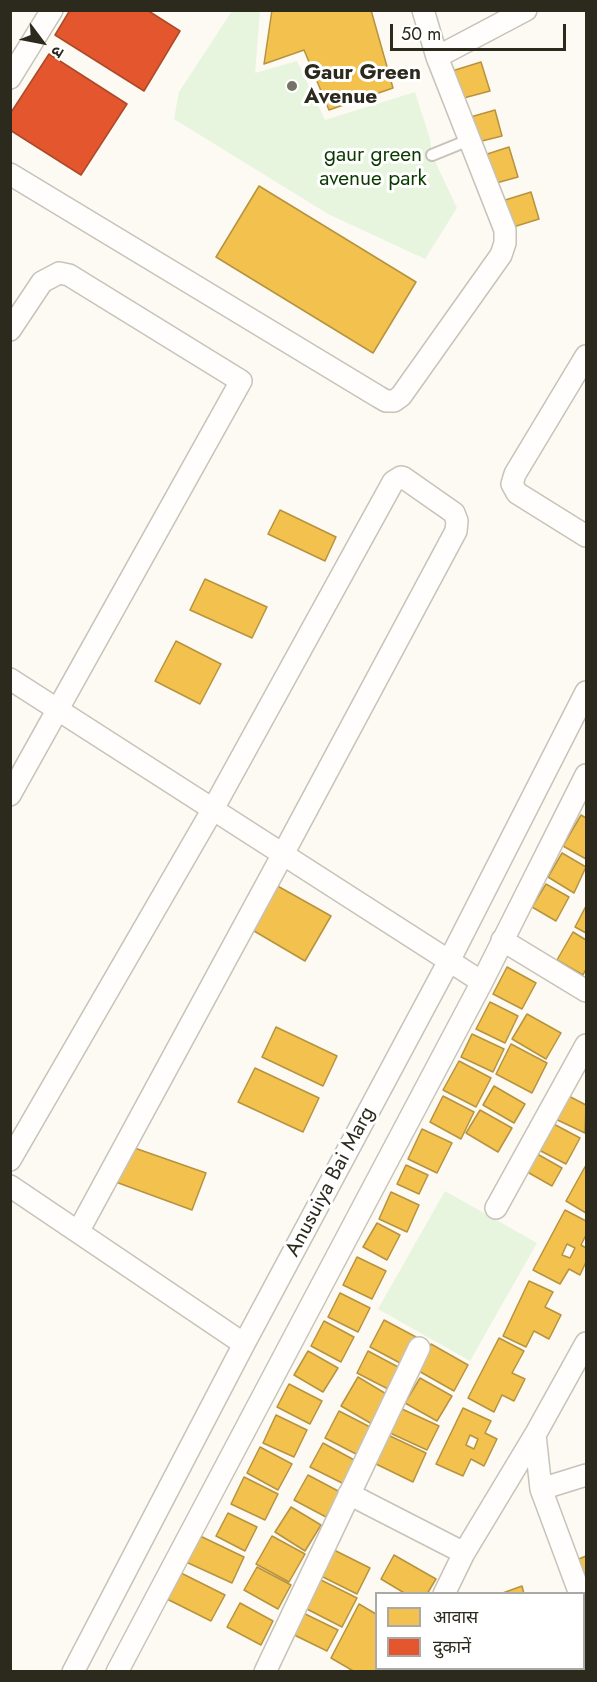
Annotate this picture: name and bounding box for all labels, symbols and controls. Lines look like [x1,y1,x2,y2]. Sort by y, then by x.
north arrow [12,12,72,72]
scale bar [393,12,568,50]
text: 50 m [401,21,441,47]
text: उ [45,42,70,62]
place label: Gaur Green Avenue [304,61,421,111]
marker: Gaur Green Avenue [285,79,299,93]
park label: gaur green avenue park [319,143,427,193]
street label: Anusuiya Bai Marg [281,1103,381,1261]
legend [375,1592,585,1670]
text: आवास [433,1604,478,1630]
text: दुकानें [433,1634,471,1660]

